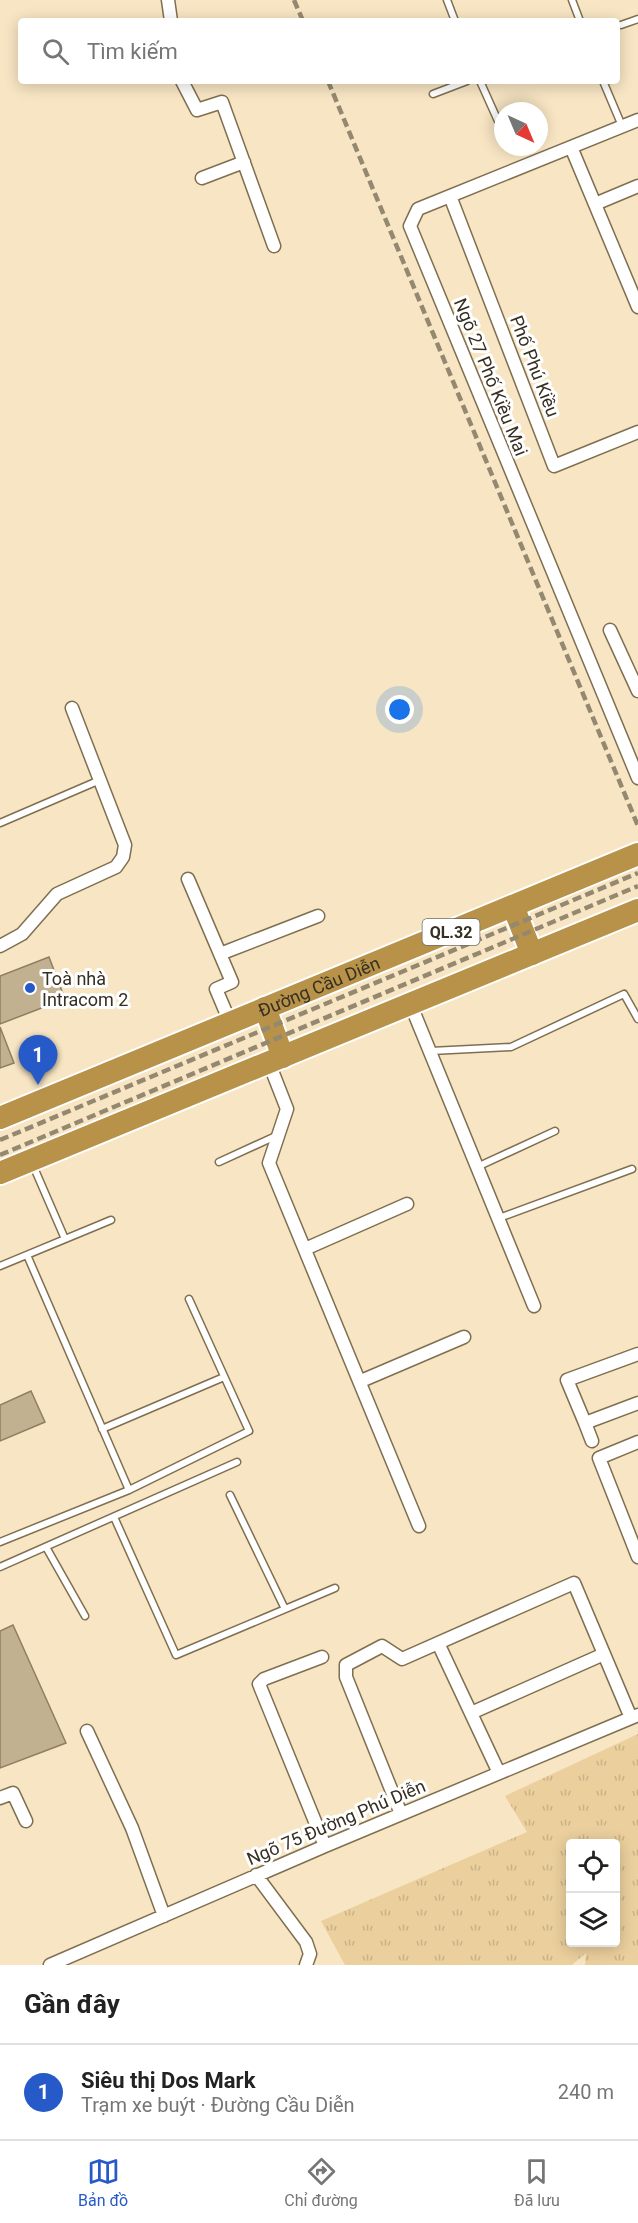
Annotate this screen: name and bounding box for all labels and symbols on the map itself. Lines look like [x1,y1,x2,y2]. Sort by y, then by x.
north arrow [494,102,548,156]
street label: Ngõ 27 Phố Kiều Mai [450,295,532,459]
street label: Phố Phú Kiều [506,312,564,420]
your location [385,695,414,724]
road number: QL.32 [422,919,480,945]
street label: Đường Cầu Diễn [255,952,383,1021]
place label: Toà nhà Intracom 2 [42,968,128,1010]
marker: Toà nhà Intracom 2 [23,981,37,995]
pin: 1 [18,1036,57,1085]
street label: Ngõ 75 Đường Phú Diễn [244,1775,428,1869]

